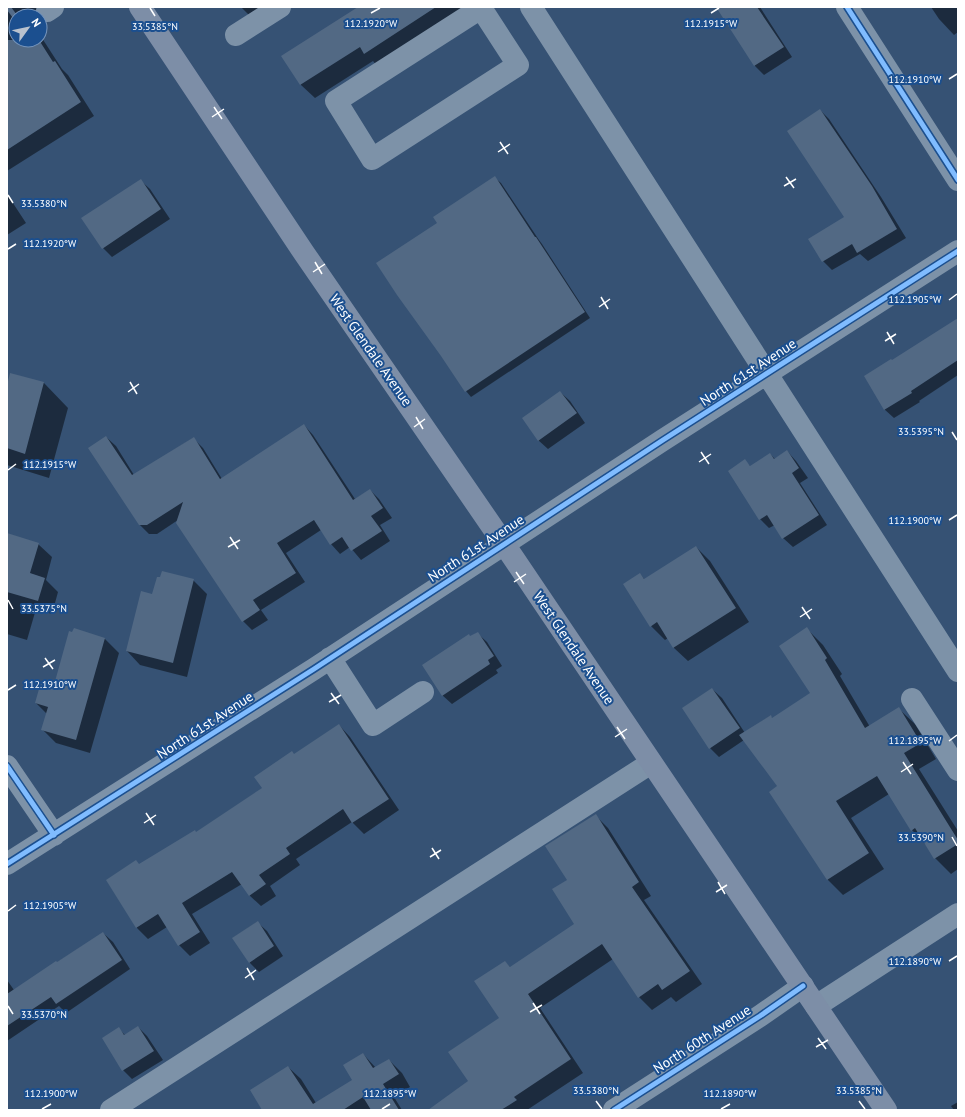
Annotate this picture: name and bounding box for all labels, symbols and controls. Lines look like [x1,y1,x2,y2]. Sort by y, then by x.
north arrow [8,8,48,48]
text: N [29,16,44,29]
text: 112.1920°W [345,17,398,30]
text: 112.1915°W [685,17,738,30]
text: 33.5385°N [132,20,178,33]
text: 112.1910°W [889,73,942,86]
text: 33.5380°N [21,197,67,210]
text: 112.1920°W [24,237,77,250]
street label: West Glendale Avenue [326,291,416,409]
text: 112.1905°W [889,293,942,306]
street label: North 61st Avenue [696,334,800,410]
text: 33.5395°N [898,425,944,438]
text: 112.1915°W [24,458,77,471]
street label: North 61st Avenue [424,510,528,586]
text: 112.1900°W [889,514,942,527]
street label: West Glendale Avenue [529,588,619,708]
text: 33.5375°N [21,602,67,615]
text: 112.1910°W [24,678,77,691]
street label: North 61st Avenue [153,687,257,763]
text: 112.1895°W [889,734,942,747]
text: 33.5390°N [898,831,944,844]
text: 112.1905°W [24,899,77,912]
text: 112.1890°W [889,955,942,968]
street label: North 60th Avenue [650,1001,754,1077]
text: 33.5370°N [21,1008,67,1021]
text: 33.5380°N [573,1084,619,1097]
text: 33.5385°N [836,1084,882,1097]
text: 112.1900°W [25,1087,78,1100]
text: 112.1895°W [364,1087,417,1100]
text: 112.1890°W [704,1087,757,1100]

